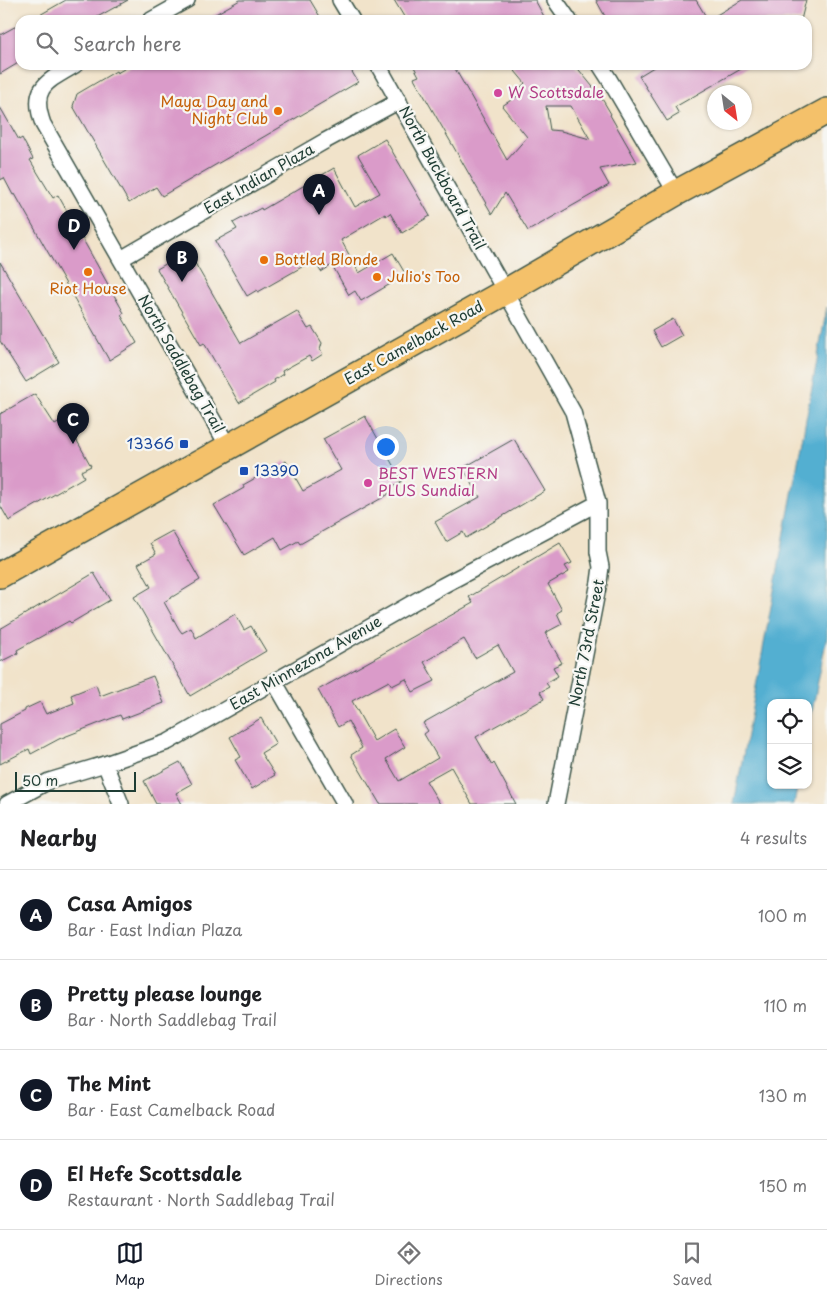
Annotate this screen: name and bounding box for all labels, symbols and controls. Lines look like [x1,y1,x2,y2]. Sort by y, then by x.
search box [15,15,812,70]
icon: search [33,29,61,57]
text: Search here [73,29,182,57]
place label: W Scottsdale [508,80,604,103]
north arrow [707,85,752,130]
marker: W Scottsdale [492,87,504,99]
place label: Maya Day and Night Club [160,89,268,129]
street label: North Buckboard Trail [394,101,492,253]
marker: Maya Day and Night Club [272,105,284,117]
street label: East Indian Plaza [199,136,318,219]
pin: A [303,174,335,215]
pin: D [58,209,90,250]
pin: B [166,241,198,282]
place label: Bottled Blonde [274,247,379,270]
marker: Bottled Blonde [258,254,270,266]
place label: Julio's Too [387,264,460,287]
marker: Riot House [82,266,94,278]
marker: Julio's Too [371,271,383,283]
place label: Riot House [49,276,127,299]
street label: North Saddlebag Trail [133,290,231,437]
street label: East Camelback Road [339,294,487,390]
pin: C [57,403,89,444]
place label: 13366 [127,431,174,454]
your location [373,434,399,460]
marker: 13366 [178,438,190,450]
place label: 13390 [254,458,299,481]
place label: BEST WESTERN PLUS Sundial [378,461,498,501]
marker: 13390 [238,465,250,477]
marker: BEST WESTERN PLUS Sundial [362,477,374,489]
street label: North 73rd Street [562,577,609,708]
street label: East Minnezona Avenue [225,609,386,715]
map controls [767,699,812,789]
button: locate [767,699,812,744]
button: layers [767,744,812,789]
scale bar [15,769,136,792]
text: 50 m [22,770,58,791]
text: Nearby [20,821,97,853]
text: 4 results [740,825,807,849]
text: Casa Amigos [67,889,192,917]
text: A [30,903,42,927]
text: 100 m [758,903,807,927]
text: Bar · East Indian Plaza [67,917,242,941]
text: Pretty please lounge [67,979,262,1007]
text: B [31,993,41,1017]
text: 110 m [764,993,807,1017]
text: Bar · North Saddlebag Trail [67,1007,277,1031]
text: The Mint [67,1069,151,1097]
text: C [30,1083,42,1107]
text: 130 m [759,1083,807,1107]
text: Bar · East Camelback Road [67,1097,275,1121]
text: El Hefe Scottsdale [67,1159,242,1187]
text: D [30,1173,42,1197]
text: 150 m [759,1173,807,1197]
text: Restaurant · North Saddlebag Trail [67,1187,335,1211]
tab: Map [115,1239,145,1290]
tab: Directions [375,1239,443,1290]
tab: Saved [672,1239,712,1290]

